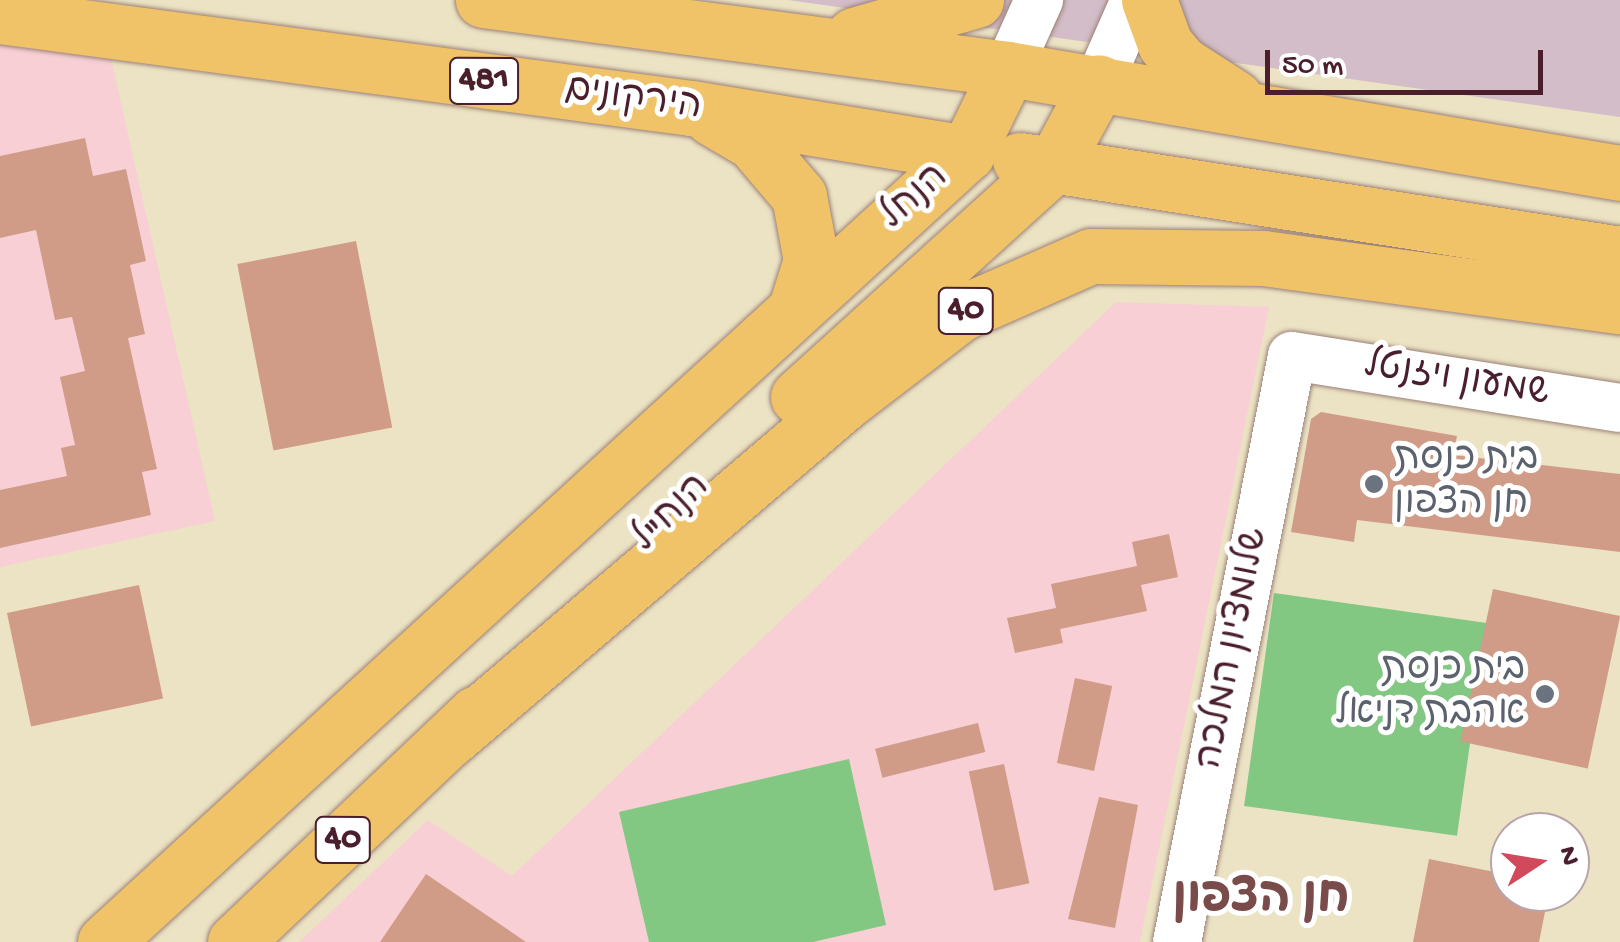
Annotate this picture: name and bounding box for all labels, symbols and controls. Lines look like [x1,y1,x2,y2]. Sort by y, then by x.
scale bar [1270,30,1548,92]
text: 50 m [1282,50,1343,85]
road number: 481 [449,51,519,111]
street label: הירקונים [562,69,704,133]
street label: הנחל [872,157,960,241]
road number: 40 [936,281,996,341]
street label: שמעון ויזנטל [1360,345,1552,419]
place label: בית כנסת חן הצפון [1394,439,1538,528]
street label: הנח"ל [624,466,722,564]
marker: בית כנסת חן הצפון [1363,473,1385,495]
street label: שלומציון המלכה [1189,525,1281,773]
place label: בית כנסת אהבת דניאל [1335,649,1525,738]
marker: בית כנסת אהבת דניאל [1534,683,1556,705]
road number: 40 [313,810,373,870]
north arrow [1490,812,1590,912]
text: N [1550,844,1586,868]
district label: חן הצפון [1173,873,1349,931]

